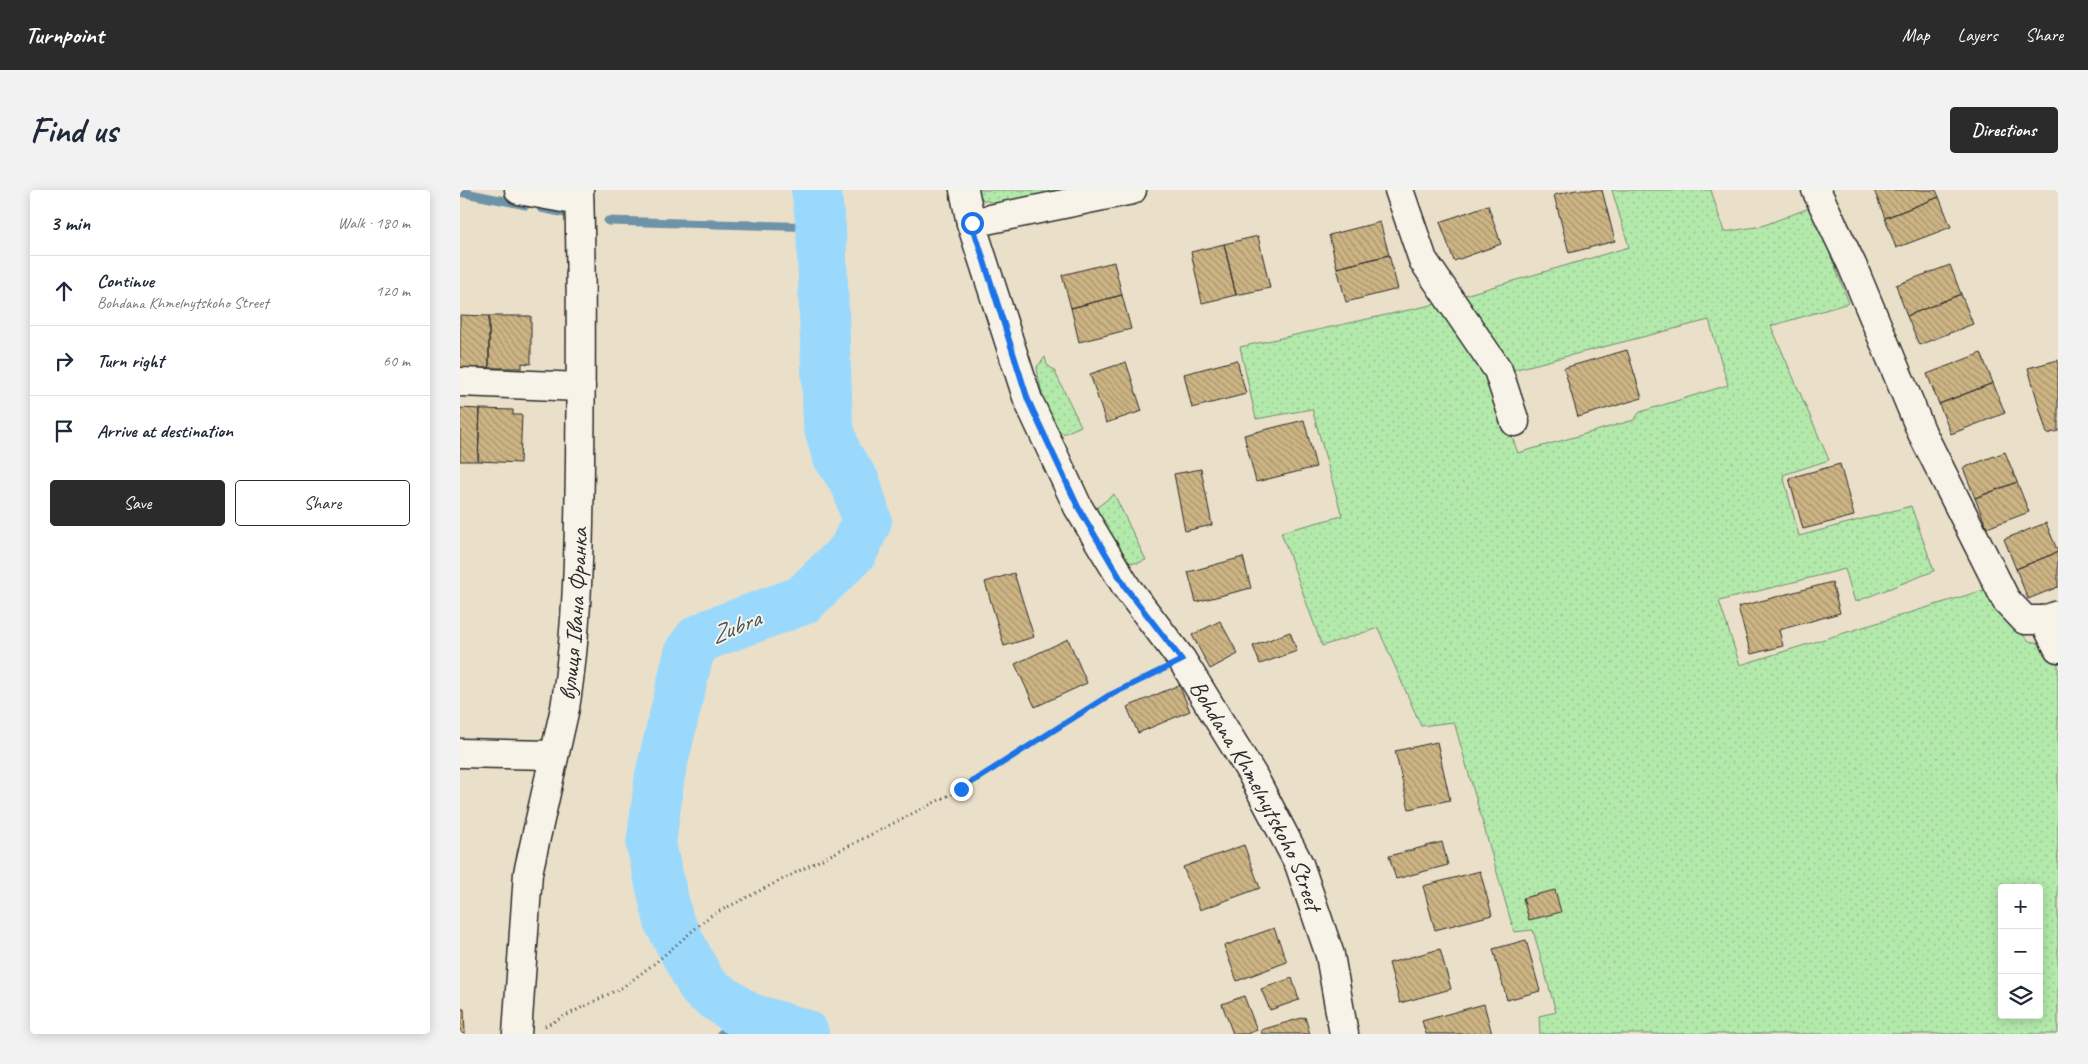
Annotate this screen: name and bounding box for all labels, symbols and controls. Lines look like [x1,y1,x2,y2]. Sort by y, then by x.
text: Turnpoint [25,20,104,50]
text: Map [1902,24,1930,46]
text: Layers [1958,24,1997,46]
text: Share [2025,24,2063,46]
button: Directions [1950,107,2058,153]
text: Find us [30,108,117,153]
text: 3 min [50,210,90,236]
route start [961,212,984,235]
text: Walk · 180 m [338,213,410,233]
text: Continue [97,269,154,293]
icon: ahead [50,277,78,305]
text: 120 m [376,281,410,301]
text: Bohdana Khmelnytskoho Street [97,293,269,313]
icon: right [50,347,78,375]
text: Turn right [97,349,164,373]
text: 60 m [383,351,410,371]
icon: arrive [50,417,78,445]
text: Arrive at destination [97,419,233,443]
button: Save [50,480,225,526]
button: Share [235,480,410,526]
street label: вулиця Івана Франка [551,526,594,702]
water label: Zubra [706,602,767,651]
street label: Bohdana Khmelnytskoho Street [1183,674,1330,918]
route end [950,778,973,801]
map controls [1998,884,2043,1019]
button: + [1998,884,2043,929]
button: − [1998,929,2043,974]
button: layers [1998,974,2043,1019]

